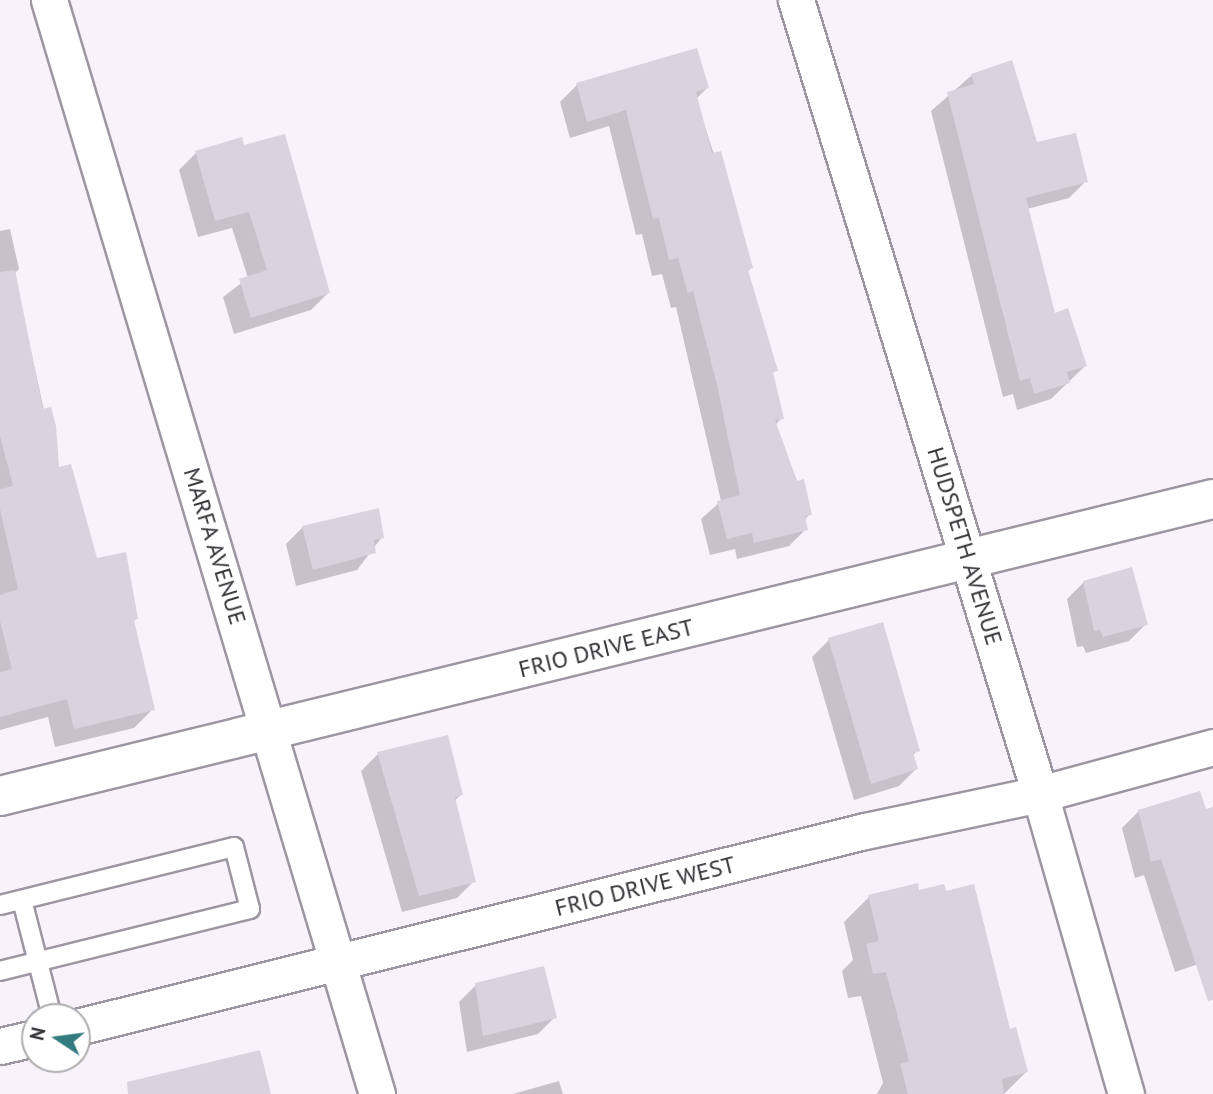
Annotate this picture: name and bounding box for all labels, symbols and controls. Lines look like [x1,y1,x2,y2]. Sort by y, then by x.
street label: HUDSPETH AVENUE [921,443,1009,649]
street label: MARFA AVENUE [177,463,253,629]
street label: FRIO DRIVE EAST [516,612,696,684]
street label: FRIO DRIVE WEST [552,850,738,922]
north arrow [21,1003,91,1073]
text: N [24,1025,51,1043]

